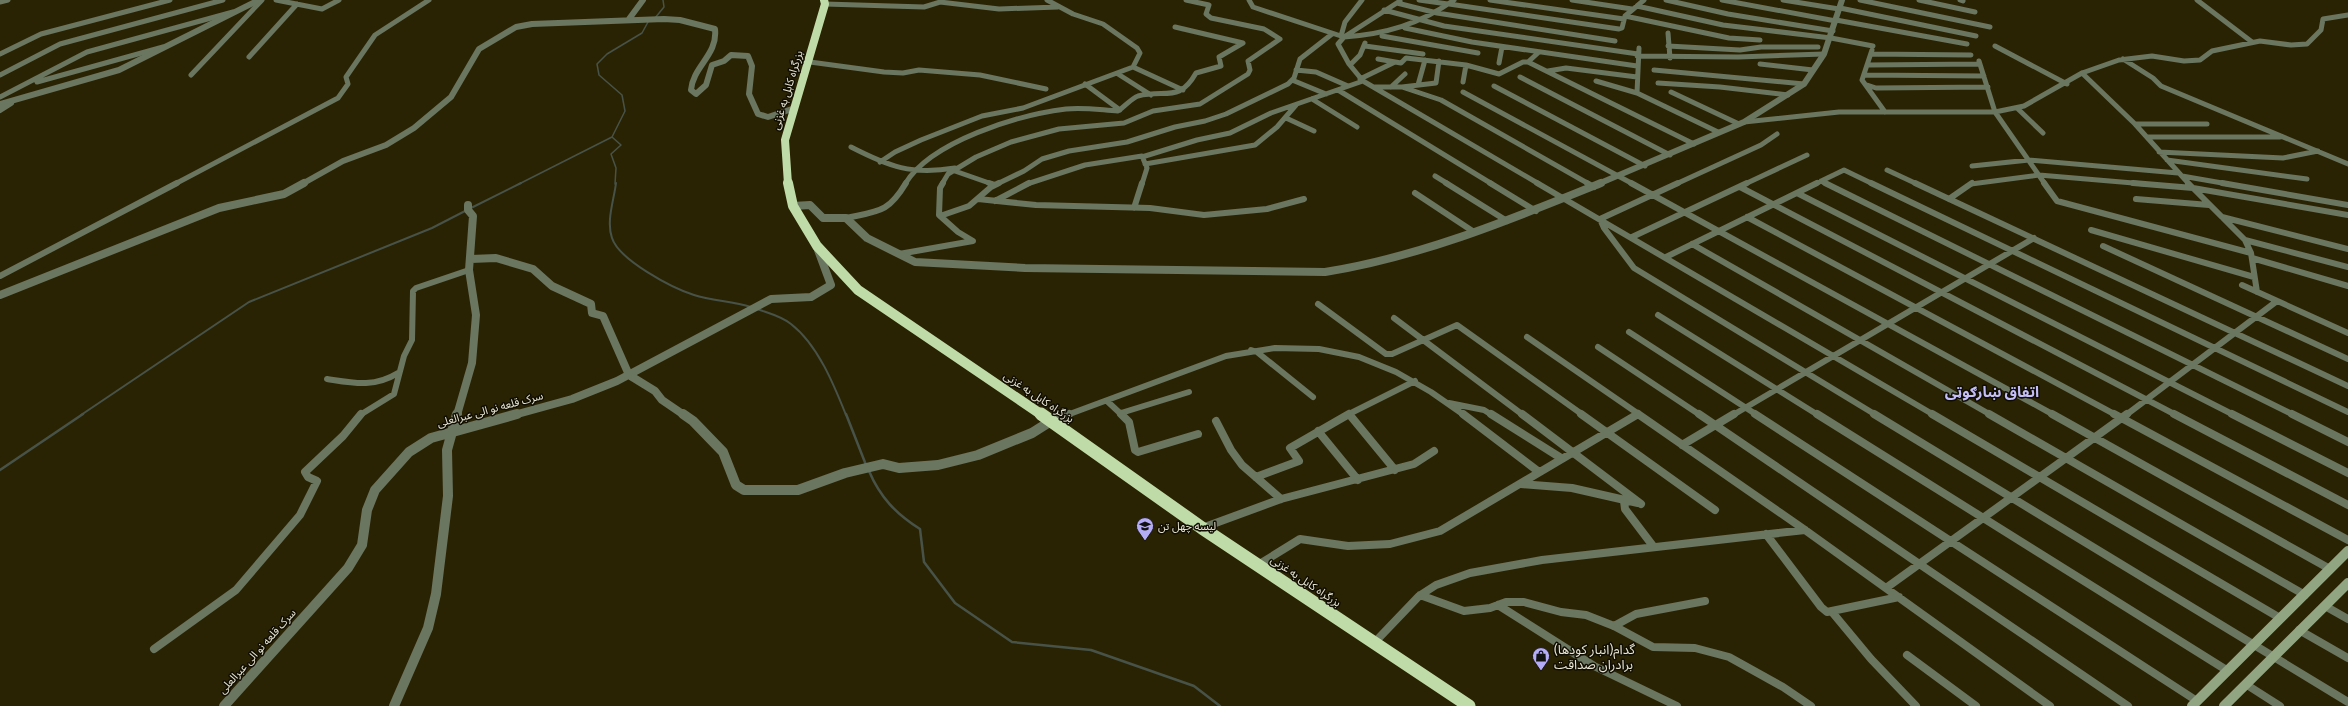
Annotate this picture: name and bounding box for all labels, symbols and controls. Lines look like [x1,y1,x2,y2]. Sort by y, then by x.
street label: بزرگراه کابل به غزنی [769,49,806,131]
street label: بزرگراه کابل به غزنی [1001,369,1076,426]
district label: اتفاق ښارګوټی [1945,383,2039,401]
street label: سرک قلعه نو الی عبرالعلی [436,389,545,430]
school or university icon: لیسه چهل تن [1135,516,1155,541]
place label: لیسه چهل تن [1158,520,1216,534]
street label: بزرگراه کابل به غزنی [1268,553,1343,610]
street label: سرک قلعه نو الی عبرالعلی [216,606,299,696]
place label: (انبار کودها)گدام برادران صداقت [1554,642,1636,673]
shop icon: (انبار کودها)گدام برادران صداقت [1531,646,1551,671]

